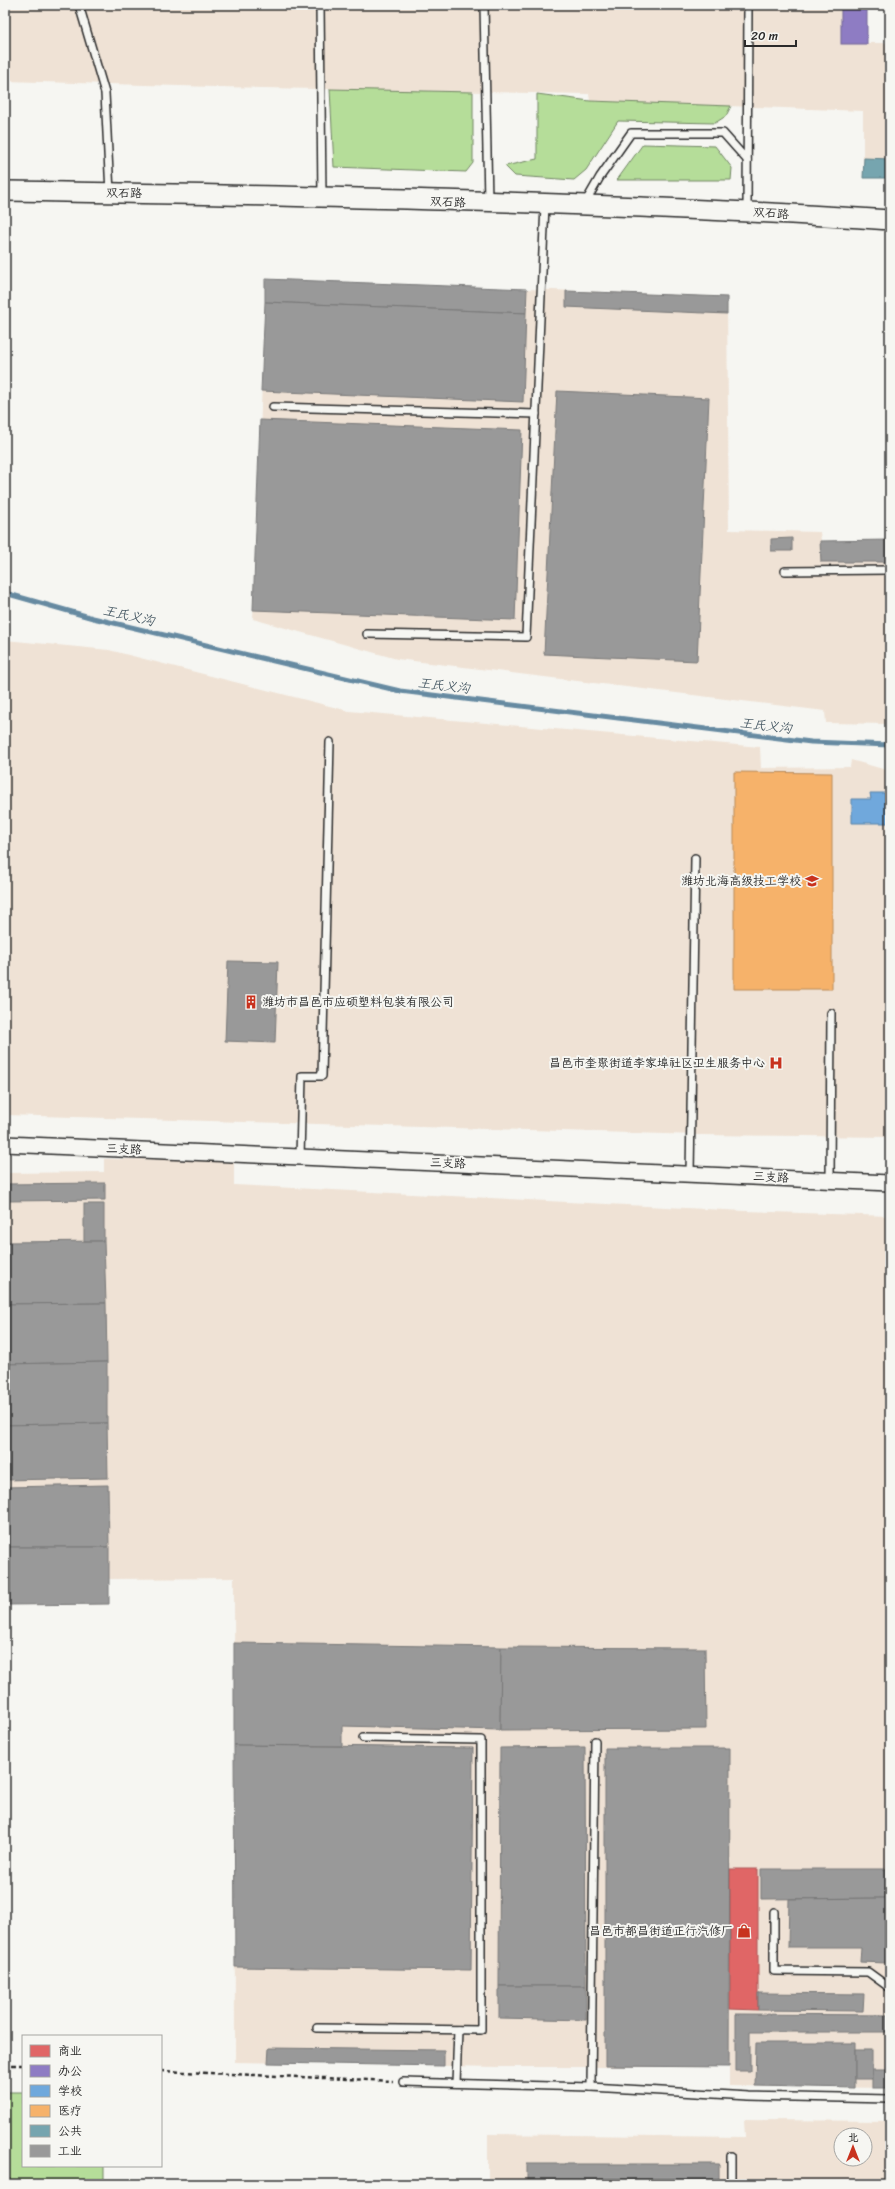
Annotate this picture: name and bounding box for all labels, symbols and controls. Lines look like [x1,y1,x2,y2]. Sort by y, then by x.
scale bar [745,22,796,48]
text: 20 m [751,25,778,47]
street label: 双石路 [106,182,142,204]
street label: 双石路 [430,190,466,214]
street label: 双石路 [752,201,790,225]
water label: 王氏义沟 [101,598,158,633]
water label: 王氏义沟 [417,671,472,700]
water label: 王氏义沟 [739,711,794,740]
place label: 潍坊北海高级技工学校 [681,870,801,892]
school or university icon: 潍坊北海高级技工学校 [804,873,820,889]
place label: 潍坊市昌邑市应硕塑料包装有限公司 [262,991,454,1013]
building icon: 潍坊市昌邑市应硕塑料包装有限公司 [243,994,259,1010]
place label: 昌邑市奎聚街道李家埠社区卫生服务中心 [549,1052,765,1074]
hospital icon: 昌邑市奎聚街道李家埠社区卫生服务中心 [768,1055,784,1071]
street label: 三支路 [106,1137,142,1161]
street label: 三支路 [430,1151,466,1175]
street label: 三支路 [752,1165,790,1189]
place label: 昌邑市都昌街道正行汽修厂 [589,1920,733,1942]
shop icon: 昌邑市都昌街道正行汽修厂 [736,1923,752,1939]
legend [22,2035,162,2167]
text: 商业 [58,2040,82,2062]
text: 办公 [58,2060,82,2082]
text: 学校 [58,2080,82,2102]
text: 医疗 [58,2100,82,2122]
text: 公共 [58,2120,82,2142]
north arrow [833,2127,873,2167]
text: 北 [848,2128,859,2147]
text: 工业 [58,2140,82,2162]

